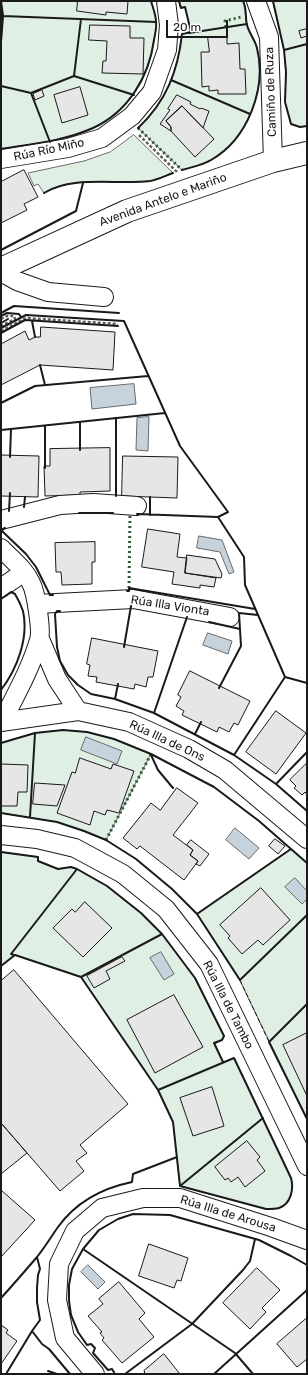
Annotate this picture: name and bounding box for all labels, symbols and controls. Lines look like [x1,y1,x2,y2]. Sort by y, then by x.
scale bar [168,12,230,38]
text: 20 m [173,20,201,34]
street label: Camiño de Ruza [262,47,280,137]
street label: Rúa Río Miño [12,135,86,165]
street label: Avenida Antelo e Mariño [97,170,229,230]
street label: Rúa Illa Vionta [130,593,210,619]
street label: Rúa Illa de Ons [127,717,207,765]
street label: Rúa Illa de Tambo [200,958,256,1052]
street label: Rúa Illa de Arousa [178,1193,278,1235]

